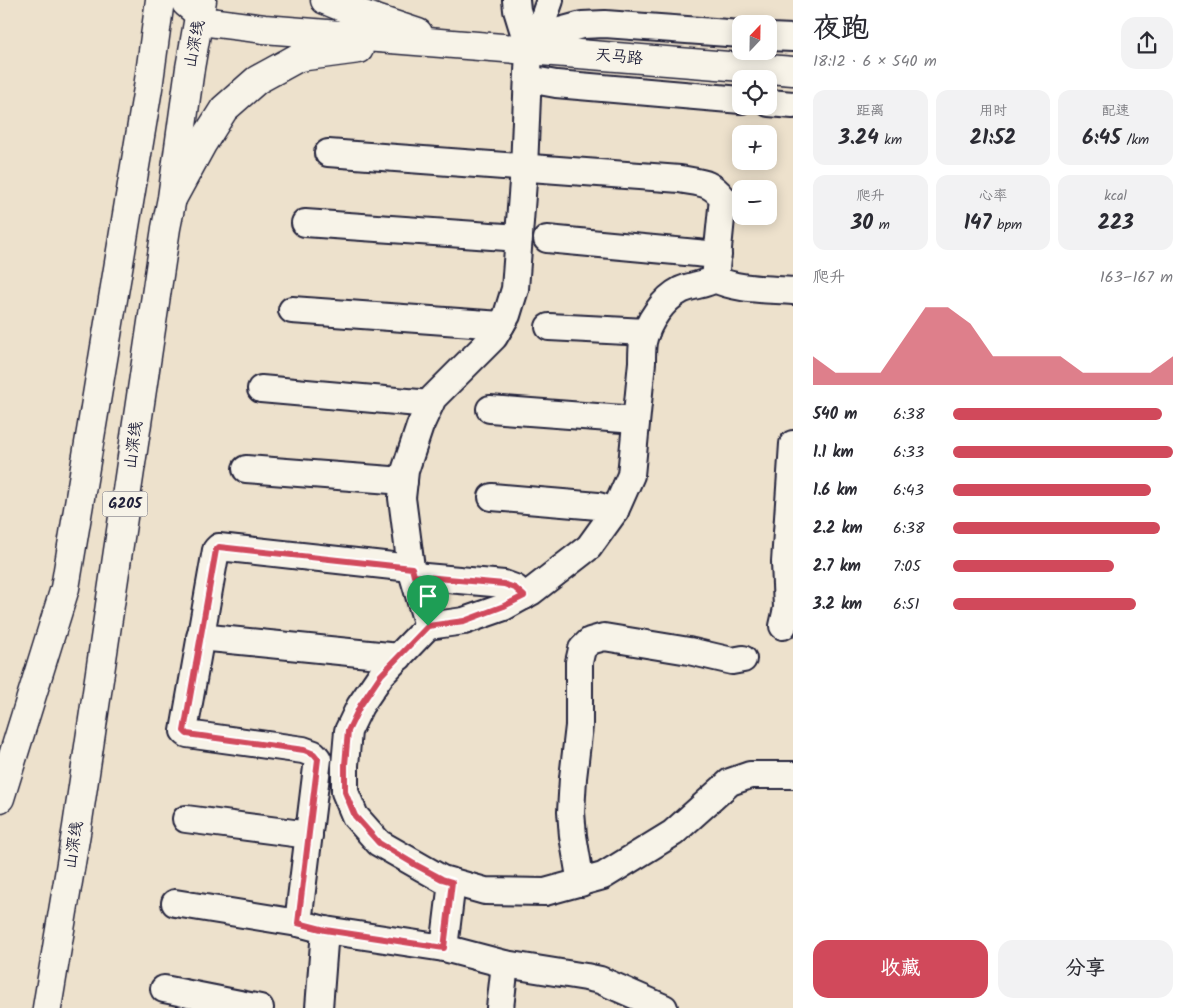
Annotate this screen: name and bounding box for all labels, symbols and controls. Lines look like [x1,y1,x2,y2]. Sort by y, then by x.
text: 夜跑 [813,7,869,52]
north arrow [732,15,778,60]
map controls [732,15,777,225]
button: share [1121,17,1173,69]
street label: 山深线 [178,18,212,70]
street label: 天马路 [594,42,644,72]
text: 18:12 · 6 × 540 m [813,49,937,74]
button: locate [732,70,777,115]
text: 距离 [856,100,884,122]
text: 用时 [979,100,1007,122]
text: 配速 [1102,100,1130,122]
text: 3.24 [839,122,879,155]
text: 21:52 [970,122,1016,155]
text: 6:45 [1082,122,1121,155]
button: + [732,125,777,170]
text: km [879,129,902,151]
text: /km [1121,129,1149,151]
button: − [732,180,777,225]
text: 爬升 [856,185,884,207]
text: 心率 [979,185,1007,207]
text: kcal [1104,185,1127,207]
text: 30 [851,207,873,240]
text: 147 [964,207,991,240]
text: 223 [1098,207,1134,240]
text: m [873,214,890,236]
text: bpm [991,214,1022,236]
text: 爬升 [813,265,845,290]
text: 163–167 m [1100,265,1173,290]
text: 540 m [813,402,857,427]
text: 6:38 [893,402,925,427]
street label: 山深线 [118,419,150,471]
text: 1.1 km [813,440,854,465]
text: 6:33 [893,440,924,465]
text: 1.6 km [813,478,857,503]
text: 6:43 [893,478,924,503]
road number: G205 [102,492,148,516]
text: 2.2 km [813,516,863,541]
text: 6:38 [893,516,925,541]
text: 2.7 km [813,554,861,579]
text: 7:05 [893,554,921,579]
pin [407,575,449,626]
icon: arrive [414,582,442,610]
text: 3.2 km [813,592,862,617]
text: 6:51 [893,592,919,617]
street label: 山深线 [58,819,90,871]
button: 收藏 [813,940,988,998]
button: 分享 [998,940,1173,998]

